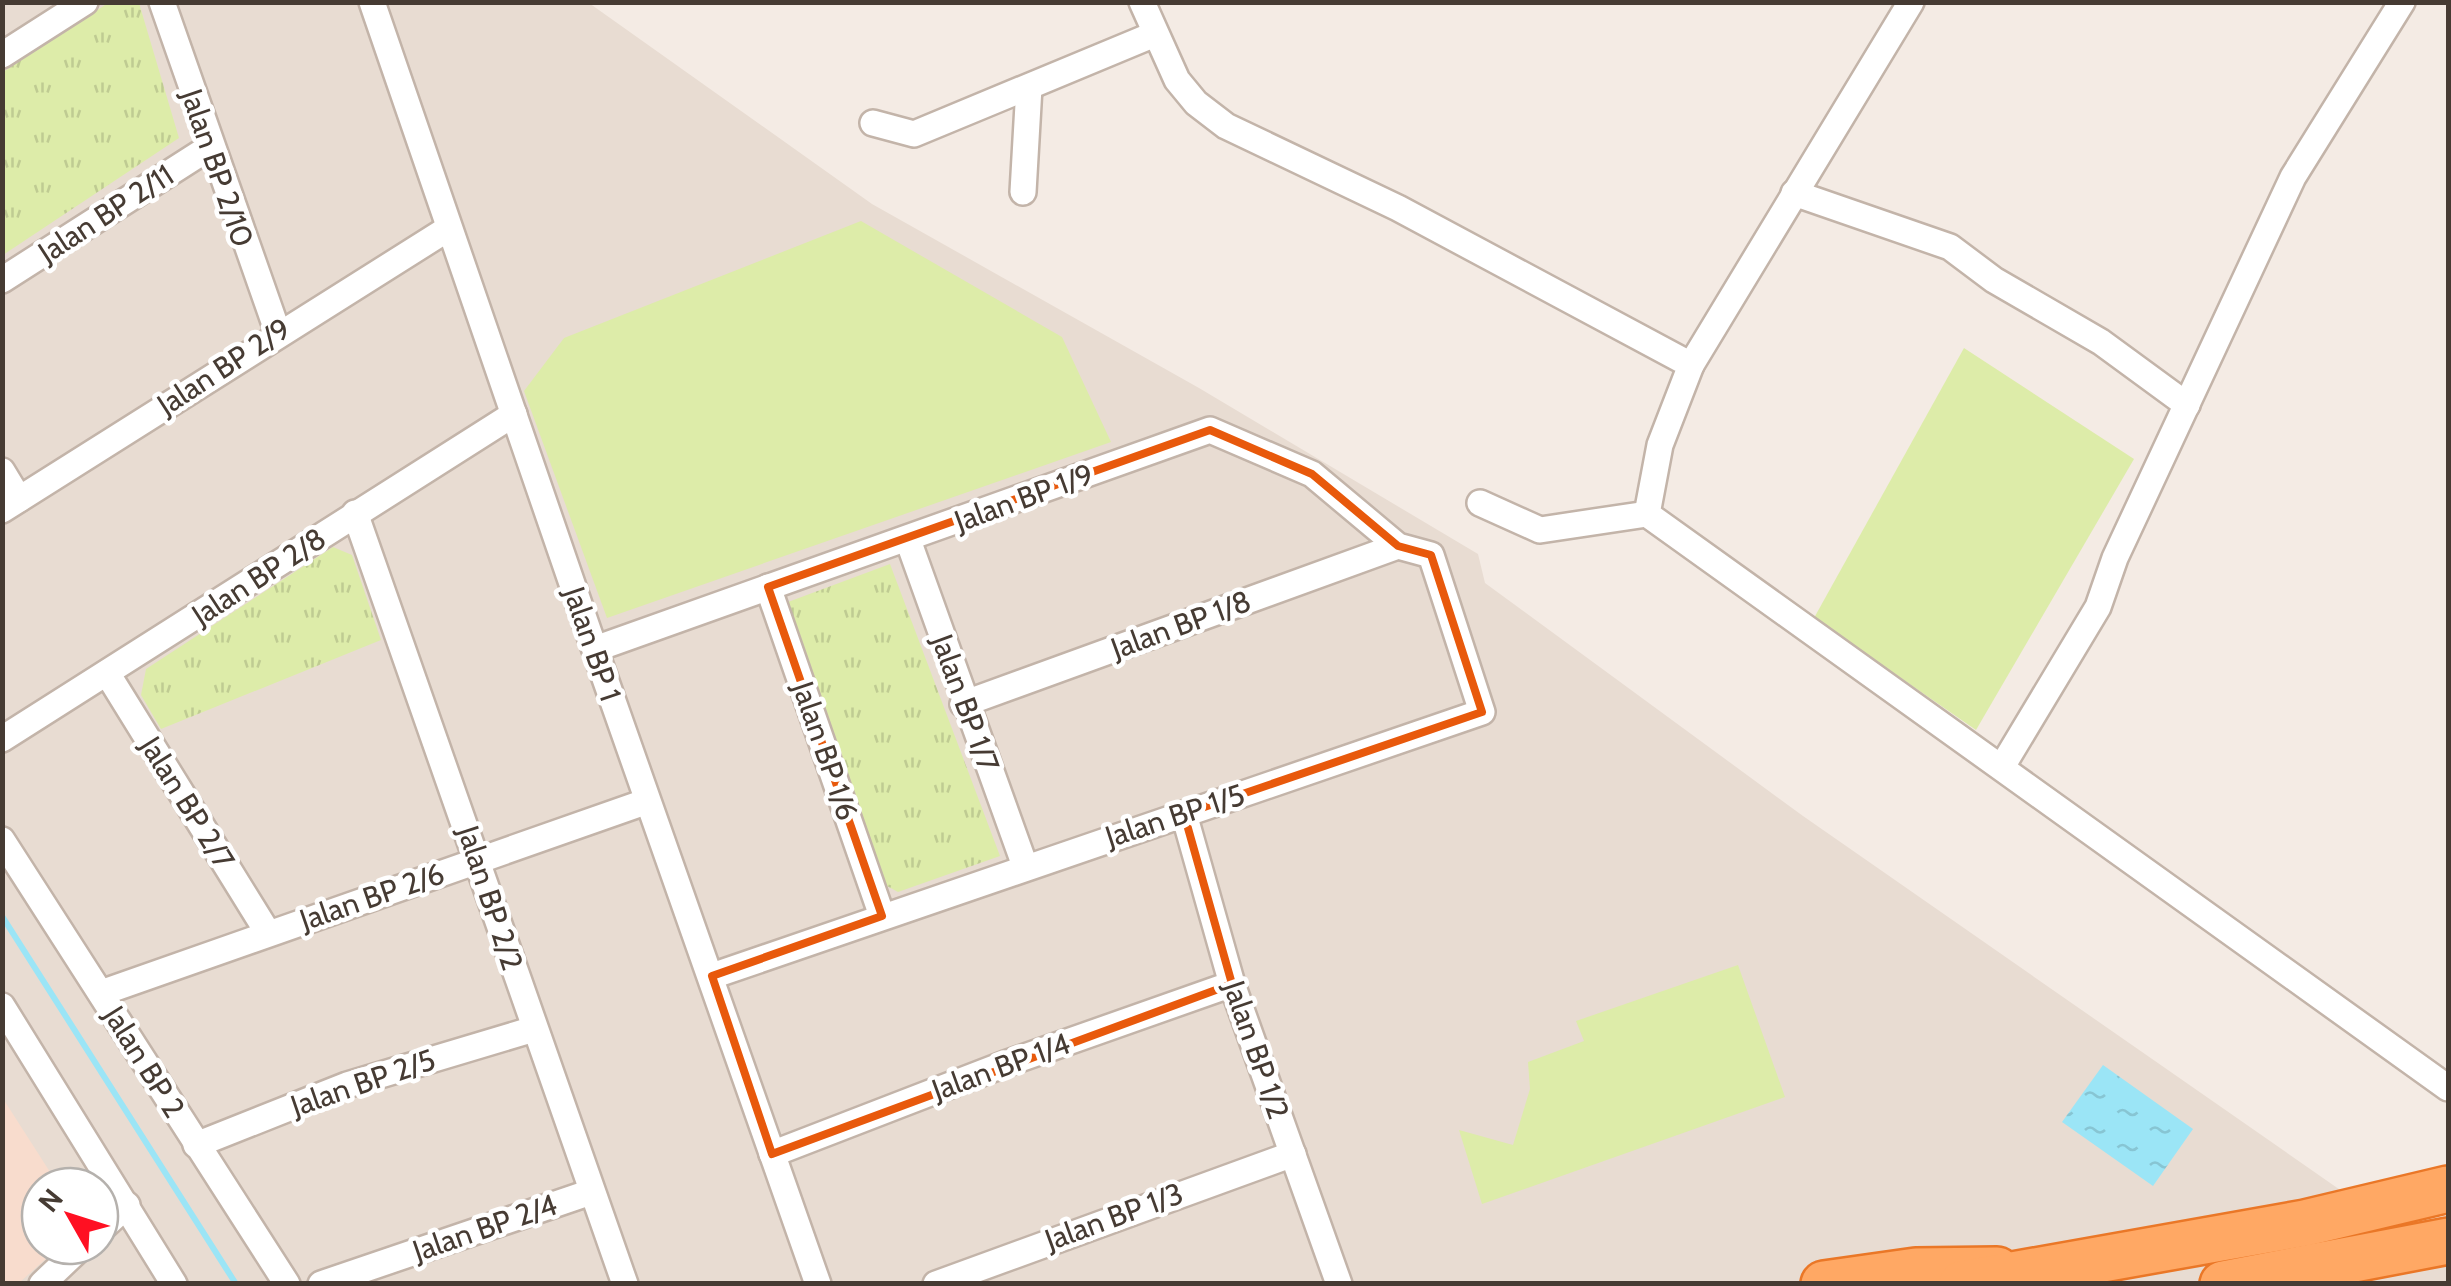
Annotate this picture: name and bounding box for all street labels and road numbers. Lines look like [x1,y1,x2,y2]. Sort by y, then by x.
street label: Jalan BP 2/10 [173,83,262,252]
street label: Jalan BP 2/11 [30,156,180,271]
street label: Jalan BP 2/9 [149,310,297,424]
street label: Jalan BP 1/9 [948,455,1098,540]
street label: Jalan BP 2/8 [184,520,333,634]
street label: Jalan BP 1 [555,581,629,706]
street label: Jalan BP 1/8 [1105,582,1256,667]
street label: Jalan BP 1/7 [923,628,1007,776]
street label: Jalan BP 1/6 [784,676,866,825]
street label: Jalan BP 2/7 [132,729,243,876]
street label: Jalan BP 1/5 [1100,776,1249,856]
street label: Jalan BP 2/2 [449,820,531,975]
street label: Jalan BP 2/6 [294,855,449,939]
street label: Jalan BP 1/2 [1215,975,1297,1124]
street label: Jalan BP 2 [95,998,193,1124]
street label: Jalan BP 1/4 [926,1024,1075,1109]
street label: Jalan BP 2/5 [285,1041,440,1125]
street label: Jalan BP 1/3 [1039,1174,1188,1259]
street label: Jalan BP 2/4 [407,1186,562,1270]

